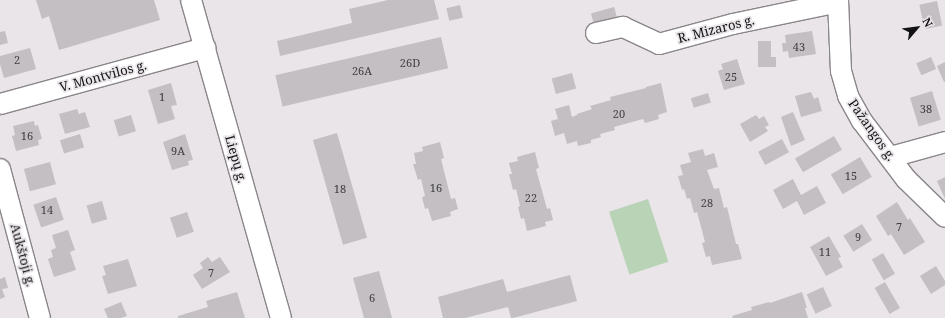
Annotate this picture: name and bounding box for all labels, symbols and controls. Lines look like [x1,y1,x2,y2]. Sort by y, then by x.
north arrow [897,8,937,48]
street label: R. Mizaros g. [676,12,756,46]
text: N [919,15,937,29]
house number: 43 [793,40,805,54]
house number: 2 [14,53,20,67]
house number: 26D [400,56,420,70]
street label: V. Montvilos g. [58,57,148,95]
house number: 26A [352,64,372,78]
house number: 25 [725,70,737,84]
house number: 1 [159,90,165,104]
street label: Pažangos g. [845,96,899,164]
house number: 38 [920,102,932,116]
house number: 20 [613,107,625,121]
house number: 16 [21,129,33,143]
street label: Liepų g. [222,133,250,185]
house number: 9A [171,144,185,158]
house number: 15 [845,169,857,183]
house number: 16 [430,181,442,195]
house number: 18 [334,182,346,196]
house number: 22 [525,191,537,205]
house number: 28 [701,196,713,210]
house number: 14 [41,203,53,217]
house number: 7 [896,220,902,234]
street label: Aukštoji g. [7,222,39,288]
house number: 9 [855,230,861,244]
house number: 11 [819,245,831,259]
house number: 7 [208,266,214,280]
house number: 6 [369,291,375,305]

